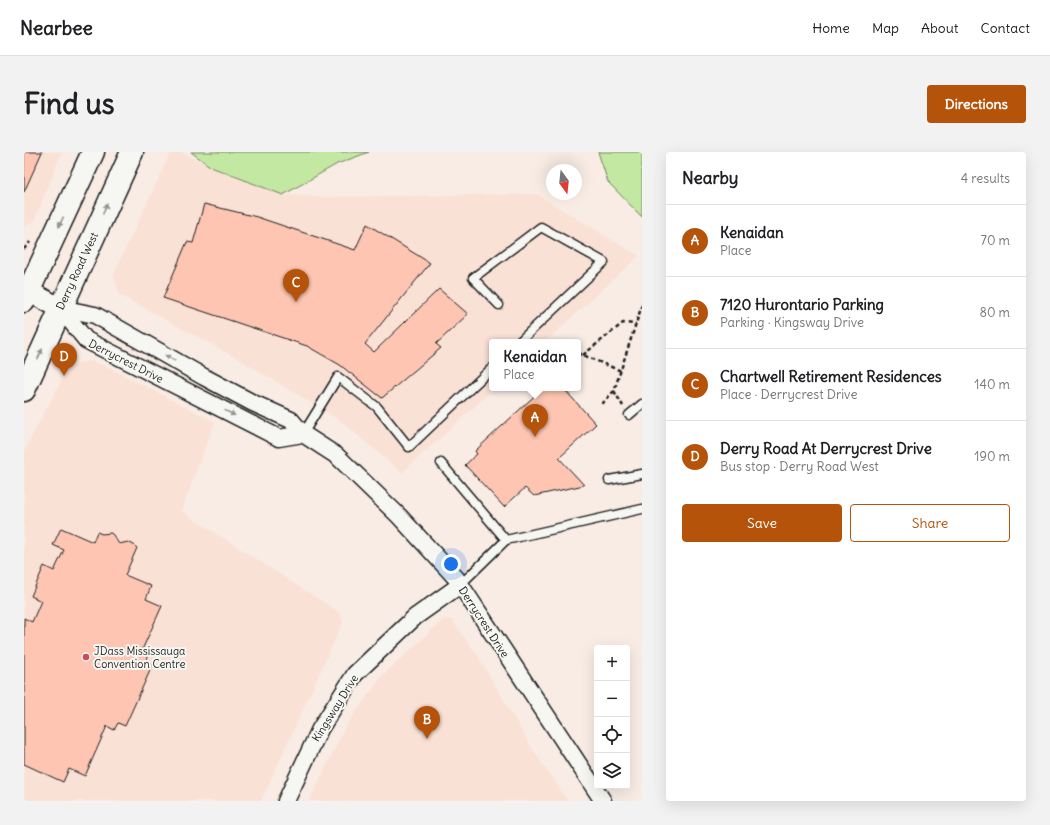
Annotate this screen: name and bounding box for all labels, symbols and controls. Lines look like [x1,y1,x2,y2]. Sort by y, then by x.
text: Nearbee [20,16,93,40]
text: Home [812,19,850,37]
text: Map [872,19,899,37]
text: About [921,19,959,37]
text: Contact [981,19,1030,37]
button: Directions [927,85,1026,123]
text: Find us [24,86,115,122]
north arrow [546,164,582,200]
text: Nearby [682,167,738,189]
text: 4 results [961,170,1010,187]
one-way arrow [103,203,109,215]
one-way arrow [58,217,64,228]
text: Kenaidan [720,223,784,242]
street label: Derry Road West [53,230,101,312]
text: A [691,232,699,249]
text: 70 m [981,232,1010,249]
text: Place [720,242,751,259]
pin: C [283,269,309,302]
text: 7120 Hurontario Parking [720,295,884,314]
text: B [691,304,699,321]
text: 80 m [979,304,1010,321]
text: Parking · Kingsway Drive [720,314,864,331]
street label: Derrycrest Drive [86,336,166,386]
popup [489,339,581,391]
pin: D [51,343,77,376]
text: Kenaidan [503,347,567,366]
one-way arrow [37,348,43,360]
one-way arrow [164,354,176,361]
text: Place [503,366,535,383]
text: Chartwell Retirement Residences [720,367,942,386]
text: C [691,376,699,393]
text: 140 m [974,376,1010,393]
text: Place · Derrycrest Drive [720,386,857,403]
pin: A [522,404,548,437]
one-way arrow [224,410,236,417]
text: Derry Road At Derrycrest Drive [720,439,932,458]
text: D [690,448,700,465]
text: 190 m [974,448,1010,465]
text: Bus stop · Derry Road West [720,458,879,475]
button: Save [682,504,842,542]
button: Share [850,504,1010,542]
your location [441,554,461,574]
street label: Derrycrest Drive [456,584,512,660]
place label: JDass Mississauga Convention Centre [94,644,185,671]
map controls [594,645,630,789]
button: + [594,645,630,681]
marker: JDass Mississauga Convention Centre [81,652,91,662]
street label: Kingsway Drive [309,672,361,744]
button: − [594,681,630,717]
pin: B [414,706,440,739]
button: locate [594,717,630,753]
button: layers [594,753,630,789]

